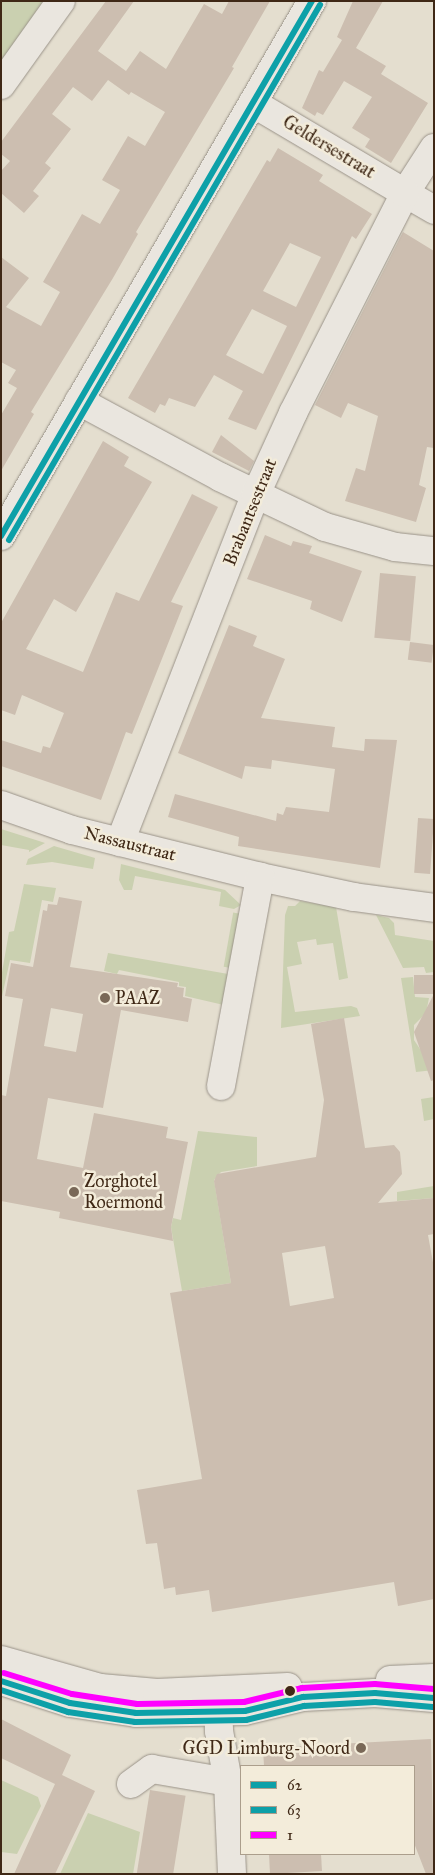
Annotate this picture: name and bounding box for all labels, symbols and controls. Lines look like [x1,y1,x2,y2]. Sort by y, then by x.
street label: Geldersestraat [279,111,379,183]
street label: Brabantsestraat [219,455,281,569]
street label: Nassaustraat [82,822,178,866]
place label: PAAZ [115,987,160,1009]
marker: PAAZ [99,992,111,1004]
place label: Zorghotel Roermond [84,1171,163,1214]
marker: Zorghotel Roermond [68,1186,80,1198]
unlabelled marker [285,1686,295,1696]
place label: GGD Limburg-Noord [183,1737,350,1759]
marker: GGD Limburg-Noord [354,1741,368,1755]
legend [240,1765,415,1855]
text: 62 [287,1776,302,1794]
text: 63 [287,1801,301,1819]
text: 1 [287,1826,293,1844]

